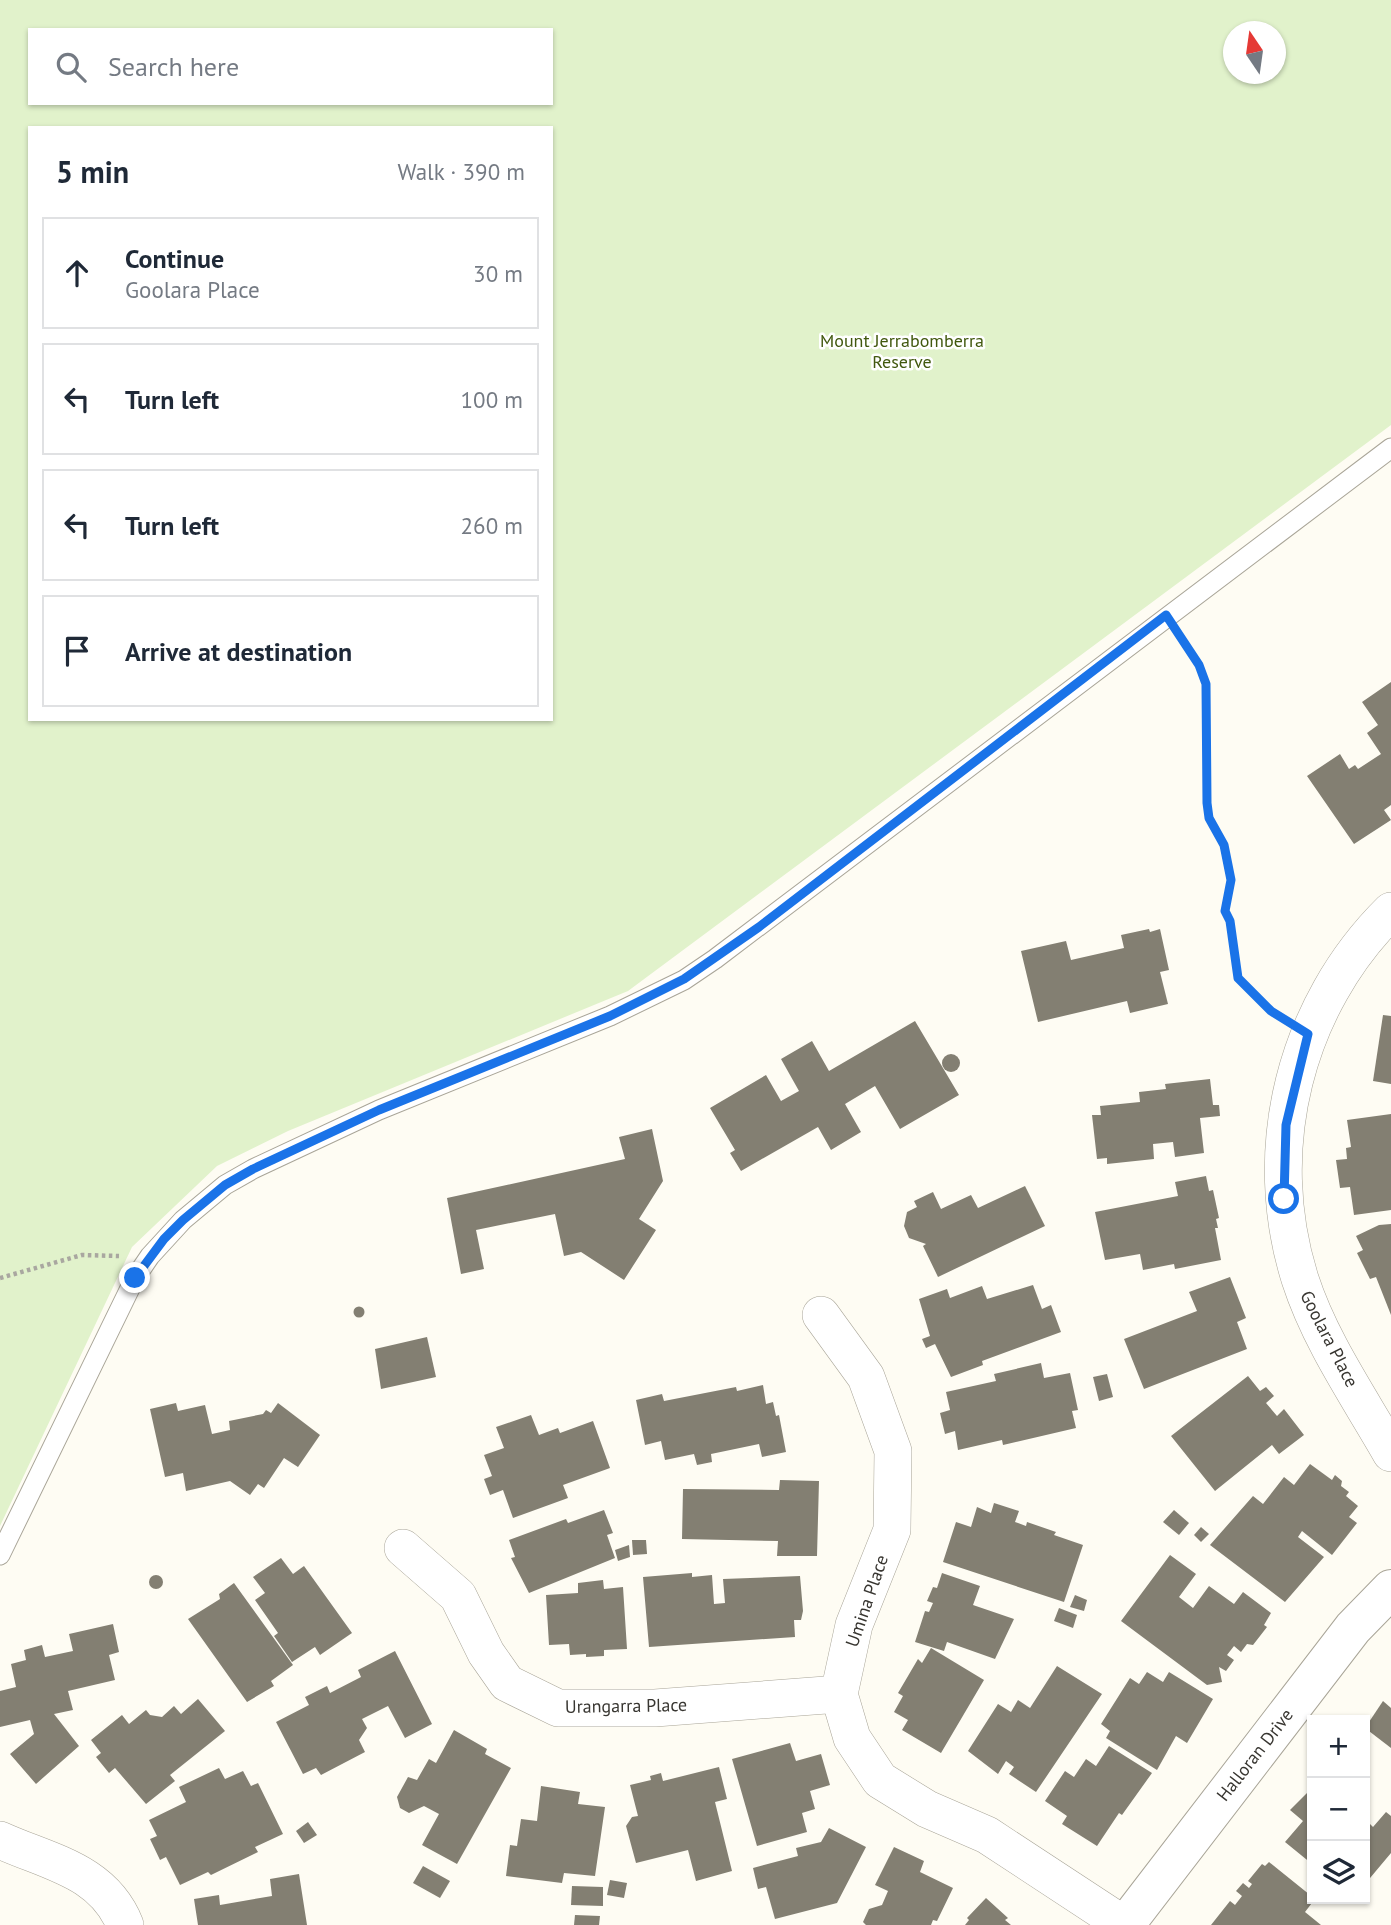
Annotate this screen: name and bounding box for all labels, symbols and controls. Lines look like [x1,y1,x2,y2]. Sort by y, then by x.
north arrow [1223,21,1286,84]
search box [28,28,553,105]
icon: search [52,48,90,86]
text: Search here [108,50,239,83]
text: 5 min [56,152,129,191]
text: Walk · 390 m [398,157,525,186]
text: Continue [125,242,224,275]
icon: ahead [58,254,96,292]
text: 30 m [473,259,523,288]
text: Goolara Place [125,275,260,304]
park label: Mount Jerrabomberra Reserve [820,329,984,373]
icon: left [58,380,96,418]
text: Turn left [125,383,219,416]
text: 100 m [461,385,523,414]
icon: left [58,506,96,544]
text: Turn left [125,509,219,542]
text: 260 m [461,511,523,540]
icon: arrive [58,632,96,670]
text: Arrive at destination [125,635,352,668]
route start [1268,1183,1299,1214]
route end [119,1262,150,1293]
street label: Goolara Place [1295,1287,1364,1391]
street label: Umina Place [840,1552,893,1650]
street label: Urangarra Place [565,1693,687,1718]
street label: Halloran Drive [1211,1704,1298,1806]
map controls [1307,1715,1370,1904]
button: + [1307,1715,1370,1778]
button: − [1307,1778,1370,1841]
button: layers [1307,1841,1370,1904]

